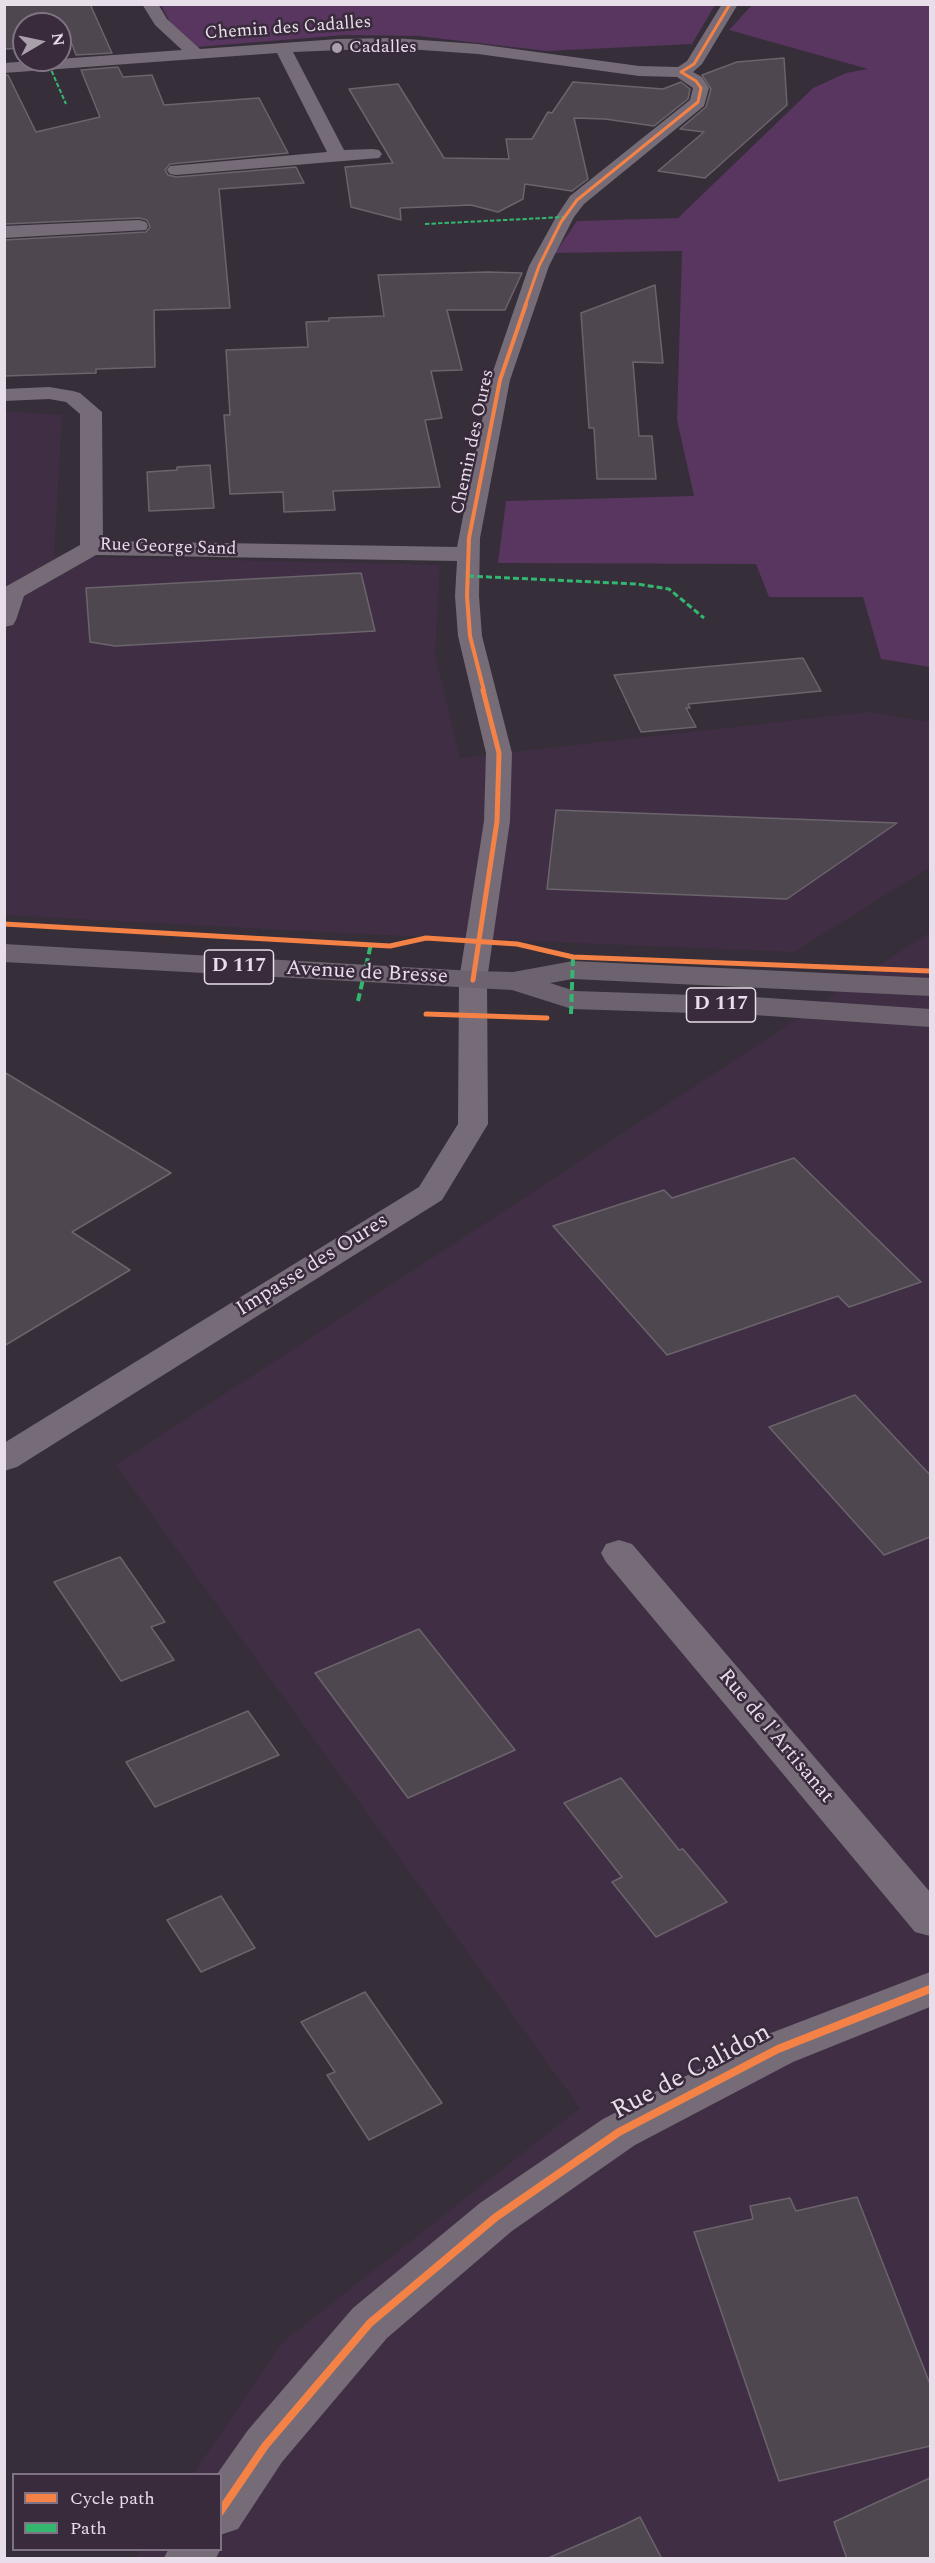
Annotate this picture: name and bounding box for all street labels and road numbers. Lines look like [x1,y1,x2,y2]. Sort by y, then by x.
street label: Chemin des Cadalles [204,12,372,46]
street label: Chemin des Oures [448,368,500,516]
street label: Rue George Sand [99,535,237,561]
road number: D 117 [204,950,274,984]
street label: Avenue de Bresse [285,957,449,991]
road number: D 117 [686,988,756,1022]
street label: Impasse des Oures [232,1209,394,1323]
street label: Rue de l'Artisanat [712,1665,838,1809]
street label: Rue de Calidon [607,2018,777,2128]

